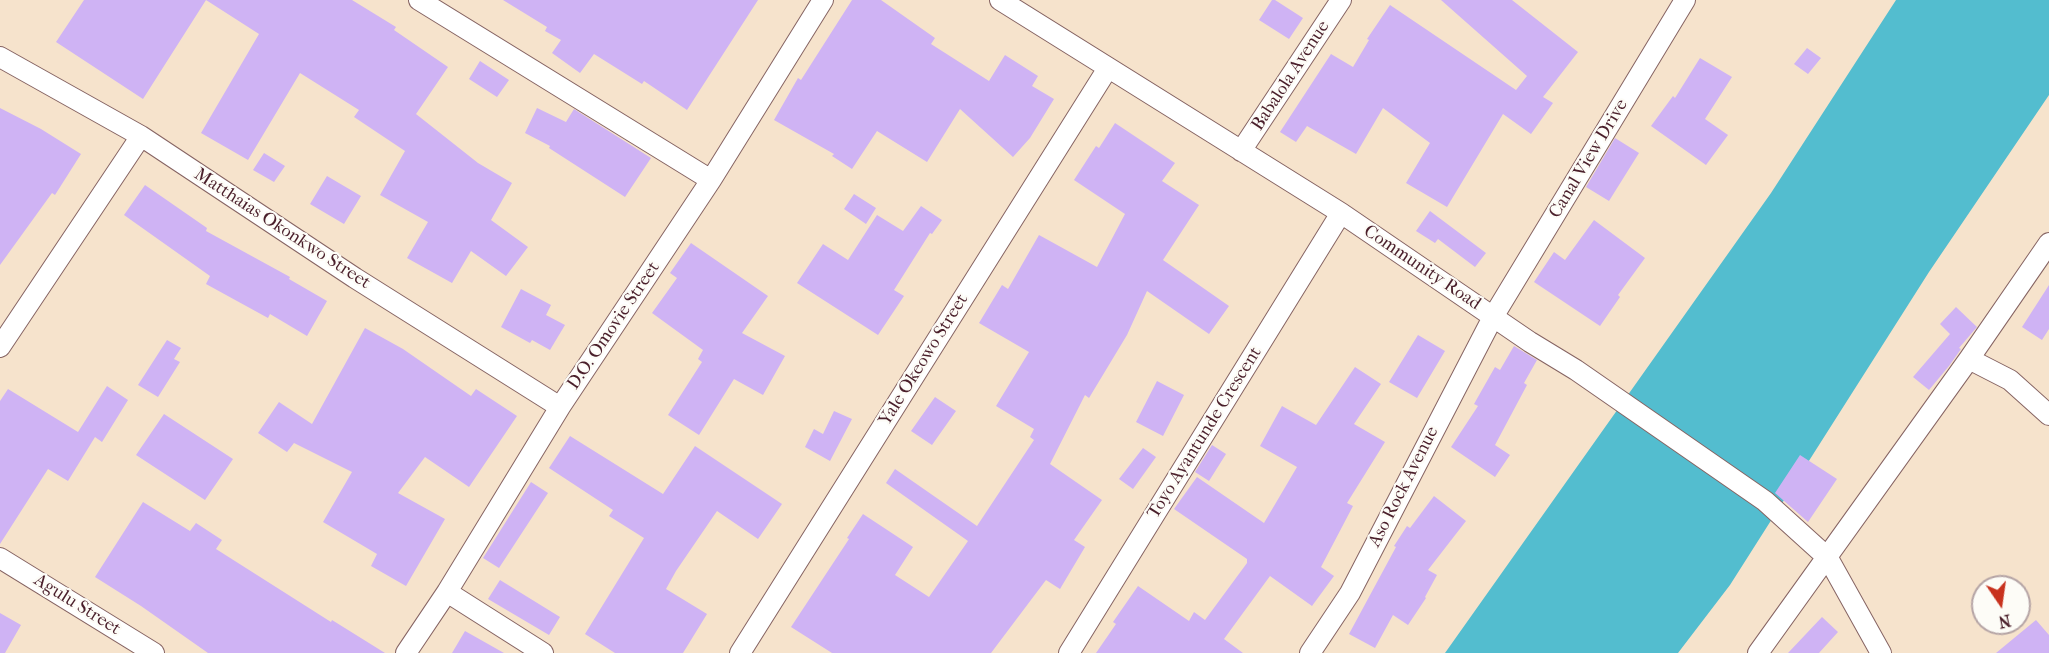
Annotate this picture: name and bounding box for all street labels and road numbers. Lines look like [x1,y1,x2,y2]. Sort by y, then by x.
street label: Babalola Avenue [1247,17,1335,135]
street label: Canal View Drive [1545,96,1633,222]
street label: Matthaias Okonkwo Street [190,164,374,294]
street label: Community Road [1359,221,1485,315]
street label: D.O. Omovie Street [563,258,665,394]
street label: Yale Okeowo Street [875,290,973,430]
street label: Toyo Ayantunde Crescent [1143,343,1267,523]
street label: Aso Rock Avenue [1364,423,1444,551]
street label: Agulu Street [30,570,124,640]

